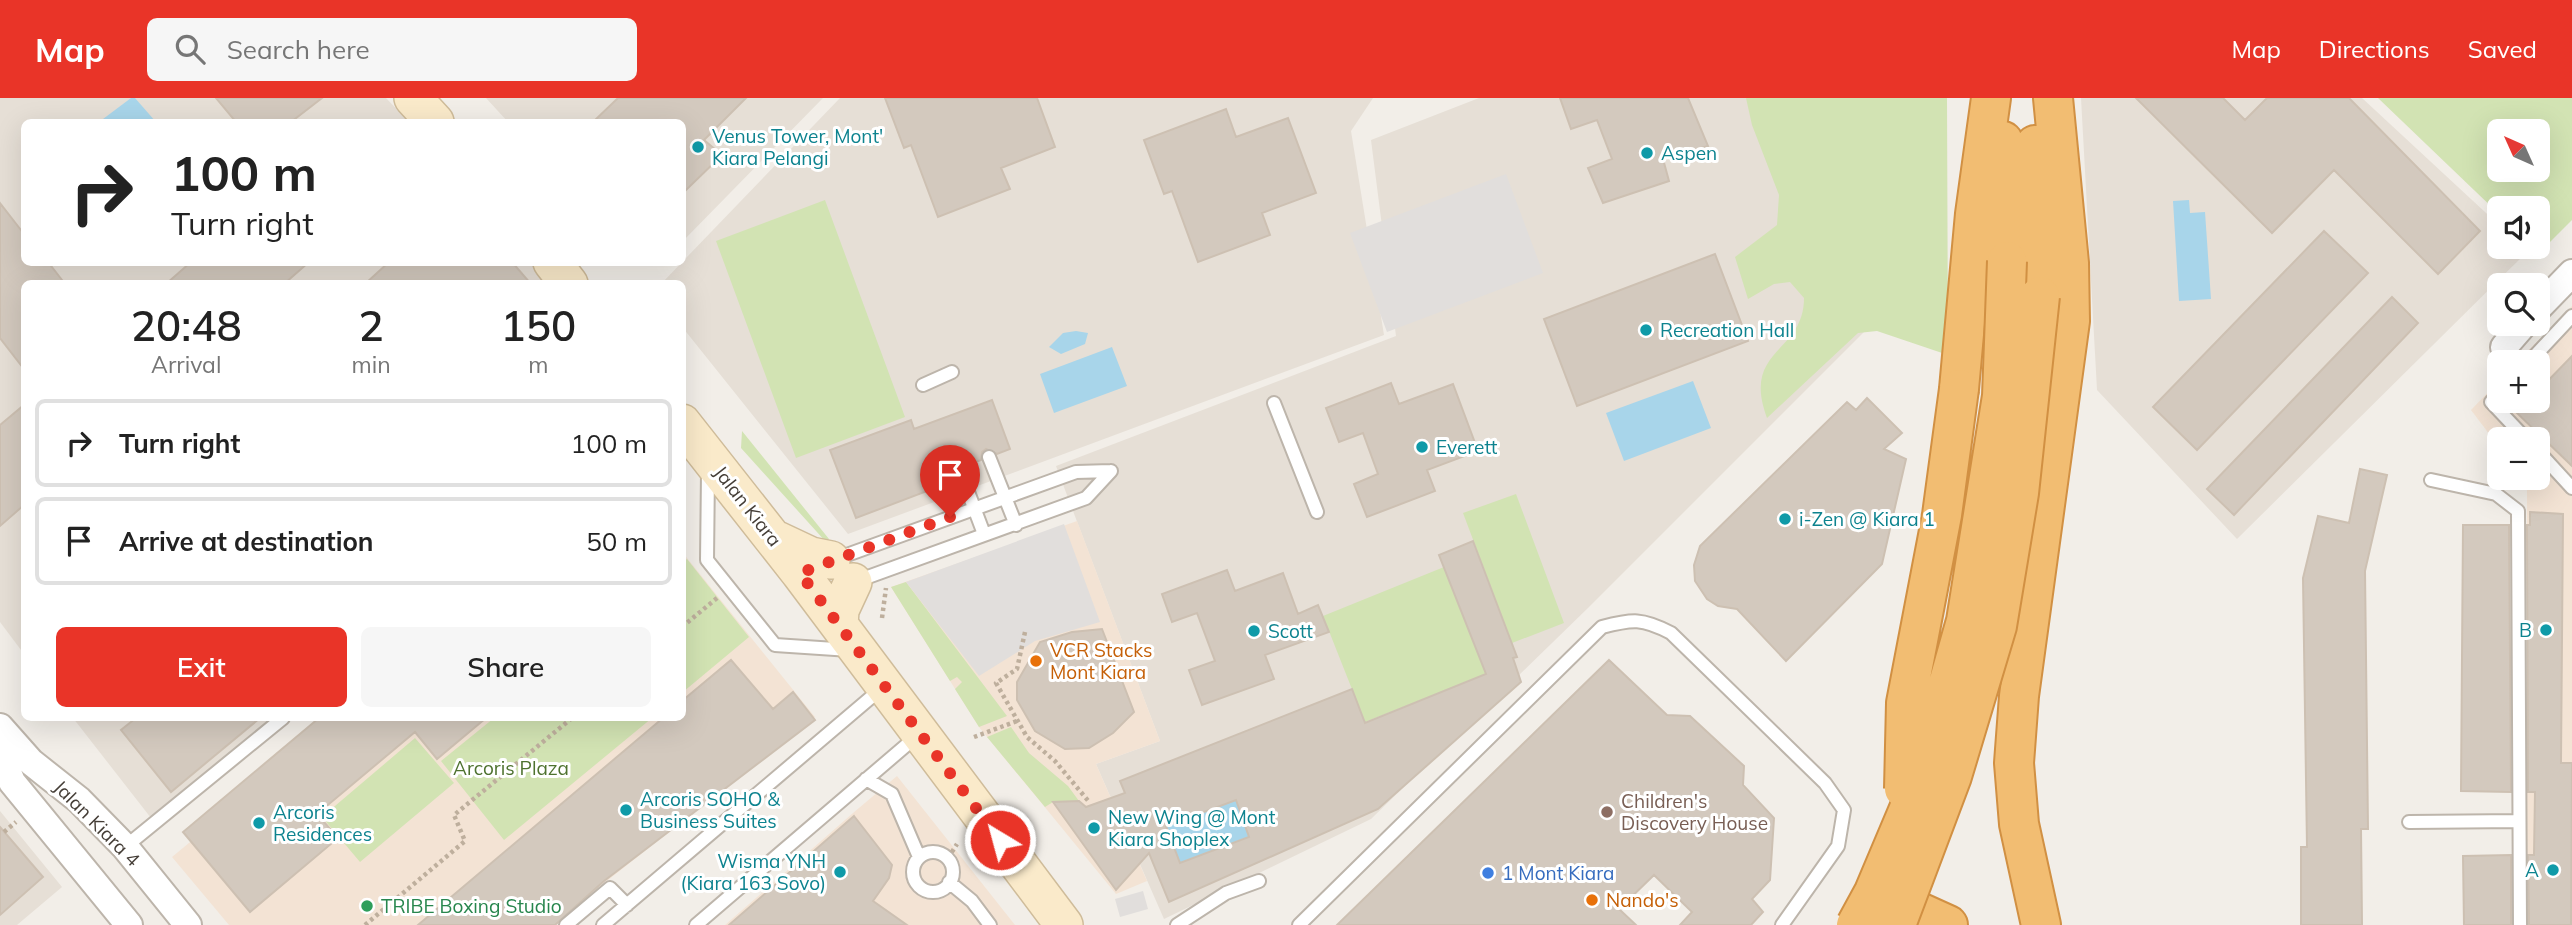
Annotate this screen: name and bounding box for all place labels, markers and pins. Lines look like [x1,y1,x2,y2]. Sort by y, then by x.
place label: Venus Tower, Mont' Kiara Pelangi [712,124,883,170]
marker: Venus Tower, Mont' Kiara Pelangi [690,139,706,155]
place label: Aspen [1661,141,1717,165]
marker: Aspen [1639,145,1655,161]
place label: Recreation Hall [1660,318,1794,342]
marker: Recreation Hall [1638,322,1654,338]
place label: Everett [1436,435,1498,459]
marker: Everett [1414,439,1430,455]
pin [920,445,980,517]
place label: i-Zen @ Kiara 1 [1799,507,1935,531]
marker: i-Zen @ Kiara 1 [1777,511,1793,527]
place label: B [2519,618,2532,642]
place label: Scott [1268,619,1313,643]
marker: B [2538,622,2554,638]
marker: Scott [1246,623,1262,639]
place label: VCR Stacks Mont Kiara [1050,638,1152,684]
marker: VCR Stacks Mont Kiara [1028,653,1044,669]
place label: Arcoris SOHO & Business Suites [640,787,781,833]
place label: Children's Discovery House [1621,789,1768,835]
place label: Arcoris Residences [273,800,372,846]
marker: Arcoris SOHO & Business Suites [618,802,634,818]
marker: Children's Discovery House [1599,804,1615,820]
place label: New Wing @ Mont Kiara Shoplex [1108,805,1276,851]
marker: Arcoris Residences [251,815,267,831]
marker: New Wing @ Mont Kiara Shoplex [1086,820,1102,836]
place label: Wisma YNH (Kiara 163 Sovo) [680,849,826,895]
place label: A [2525,858,2539,882]
place label: 1 Mont Kiara [1502,861,1614,885]
marker: A [2545,862,2561,878]
marker: Wisma YNH (Kiara 163 Sovo) [832,864,848,880]
marker: 1 Mont Kiara [1480,865,1496,881]
place label: Nando's [1606,888,1679,912]
marker: Nando's [1584,892,1600,908]
place label: TRIBE Boxing Studio [381,894,562,918]
marker: TRIBE Boxing Studio [359,898,375,914]

